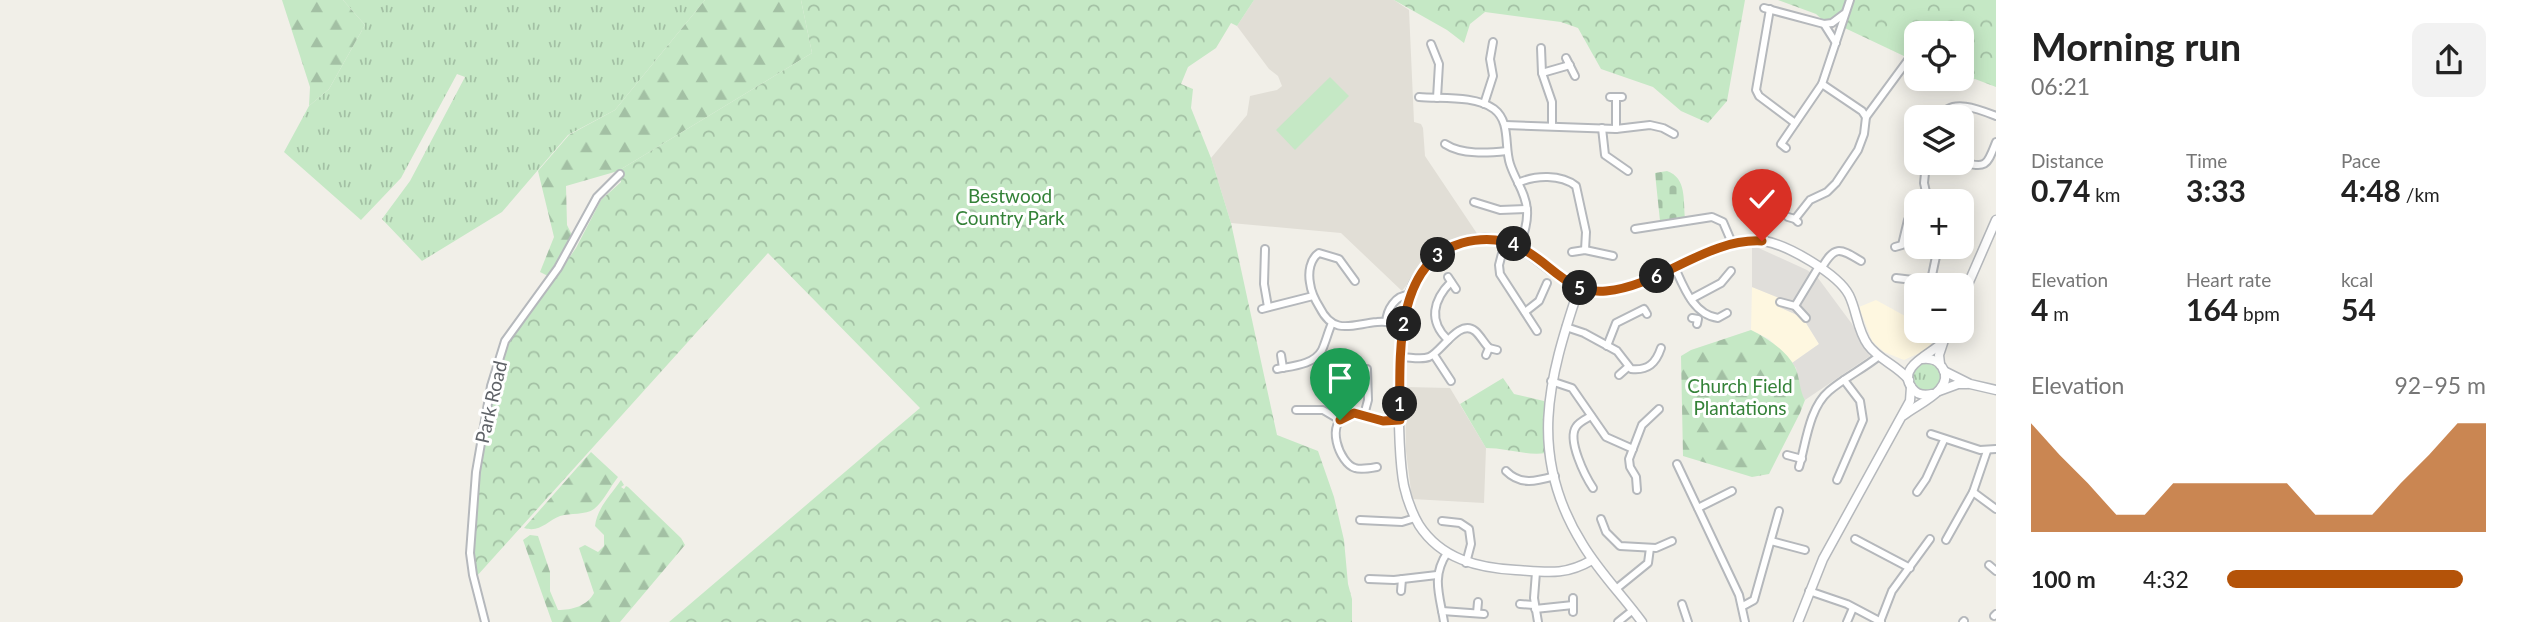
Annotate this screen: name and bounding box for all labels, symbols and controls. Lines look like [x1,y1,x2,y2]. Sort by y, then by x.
map controls [1904,21,1974,343]
button: locate [1904,21,1974,91]
text: Morning run [2031,23,2241,69]
button: share [2412,23,2486,97]
text: 06:21 [2031,72,2090,100]
button: layers [1904,105,1974,175]
text: Distance [2031,149,2104,172]
text: Time [2186,149,2227,172]
text: Pace [2341,149,2380,172]
pin [1732,169,1792,241]
text: 0.74 [2031,172,2090,208]
text: 3:33 [2186,172,2246,208]
text: 4:48 [2341,172,2401,208]
icon: check [1743,180,1781,218]
text: km [2090,183,2120,206]
text: /km [2401,183,2440,206]
park label: Bestwood Country Park [955,184,1065,229]
button: + [1904,189,1974,259]
pin: 4 [1496,226,1532,262]
text: 4 [1508,232,1519,255]
pin: 3 [1420,238,1456,272]
text: 3 [1432,243,1443,266]
pin: 6 [1640,258,1674,294]
text: 6 [1651,264,1662,287]
text: Elevation [2031,268,2108,291]
text: Heart rate [2186,268,2271,291]
text: kcal [2341,268,2373,291]
pin: 5 [1562,270,1598,306]
button: − [1904,273,1974,343]
text: 5 [1574,276,1585,299]
text: 4 [2031,291,2048,327]
text: 164 [2186,291,2238,327]
text: 54 [2341,291,2376,327]
text: m [2048,302,2069,325]
text: bpm [2238,302,2280,325]
pin: 2 [1386,306,1422,342]
text: 2 [1398,312,1409,335]
pin [1310,348,1370,420]
street label: Park Road [470,358,511,445]
icon: arrive [1321,359,1359,397]
text: Elevation [2031,371,2124,399]
text: 92–95 m [2394,371,2486,399]
park label: Church Field Plantations [1687,374,1793,419]
pin: 1 [1382,386,1418,422]
text: 1 [1394,392,1405,415]
text: 100 m [2031,565,2096,593]
text: 4:32 [2143,565,2189,593]

